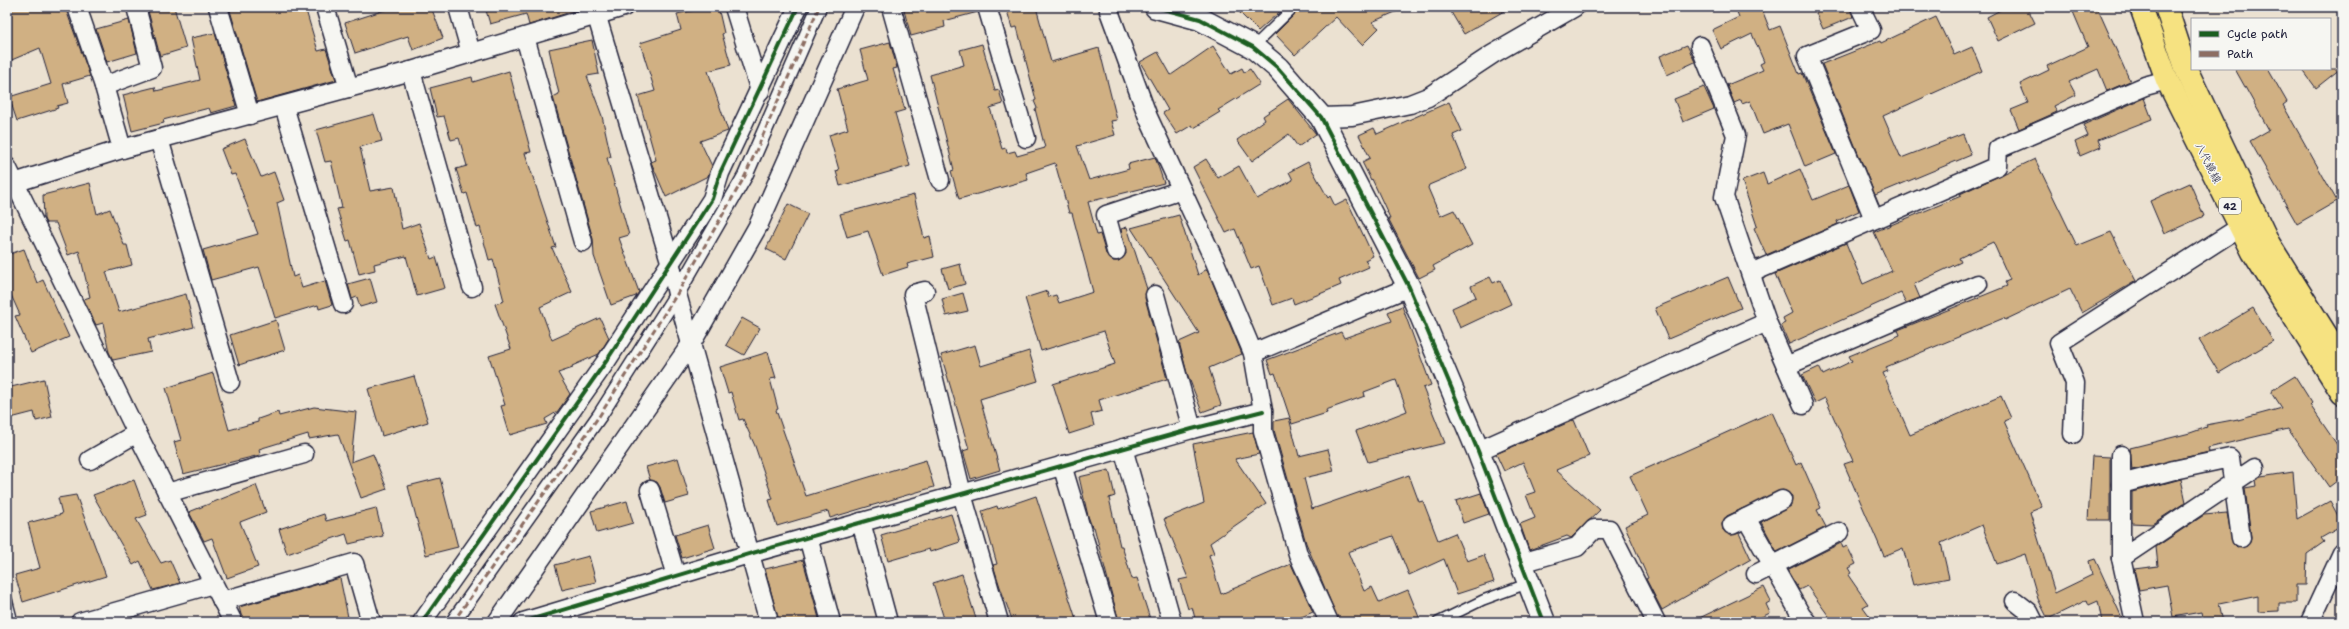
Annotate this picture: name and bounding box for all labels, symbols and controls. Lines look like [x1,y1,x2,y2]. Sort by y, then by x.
legend [2191,18,2331,70]
text: Cycle path [2227,26,2288,42]
text: Path [2227,46,2253,62]
street label: 八代鏡線 [2191,140,2225,186]
road number: 42 [2219,198,2241,214]

